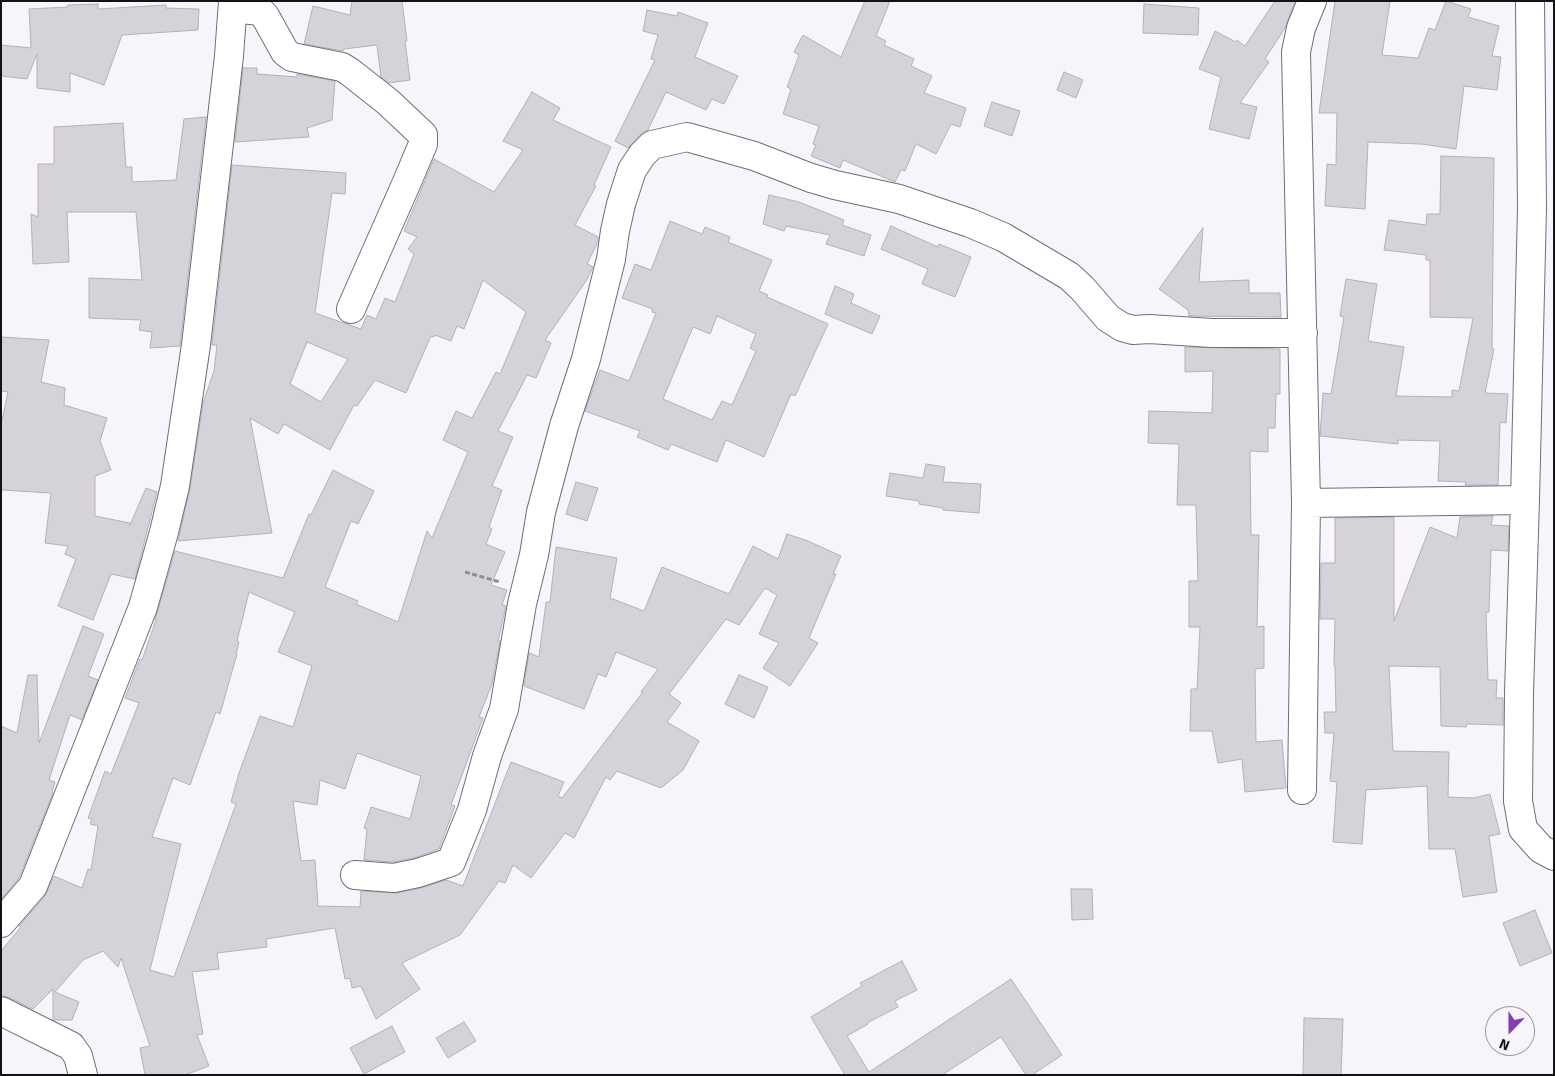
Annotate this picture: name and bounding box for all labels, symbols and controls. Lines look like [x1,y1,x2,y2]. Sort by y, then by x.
north arrow [1485,1006,1535,1056]
text: N [1497,1035,1512,1054]

